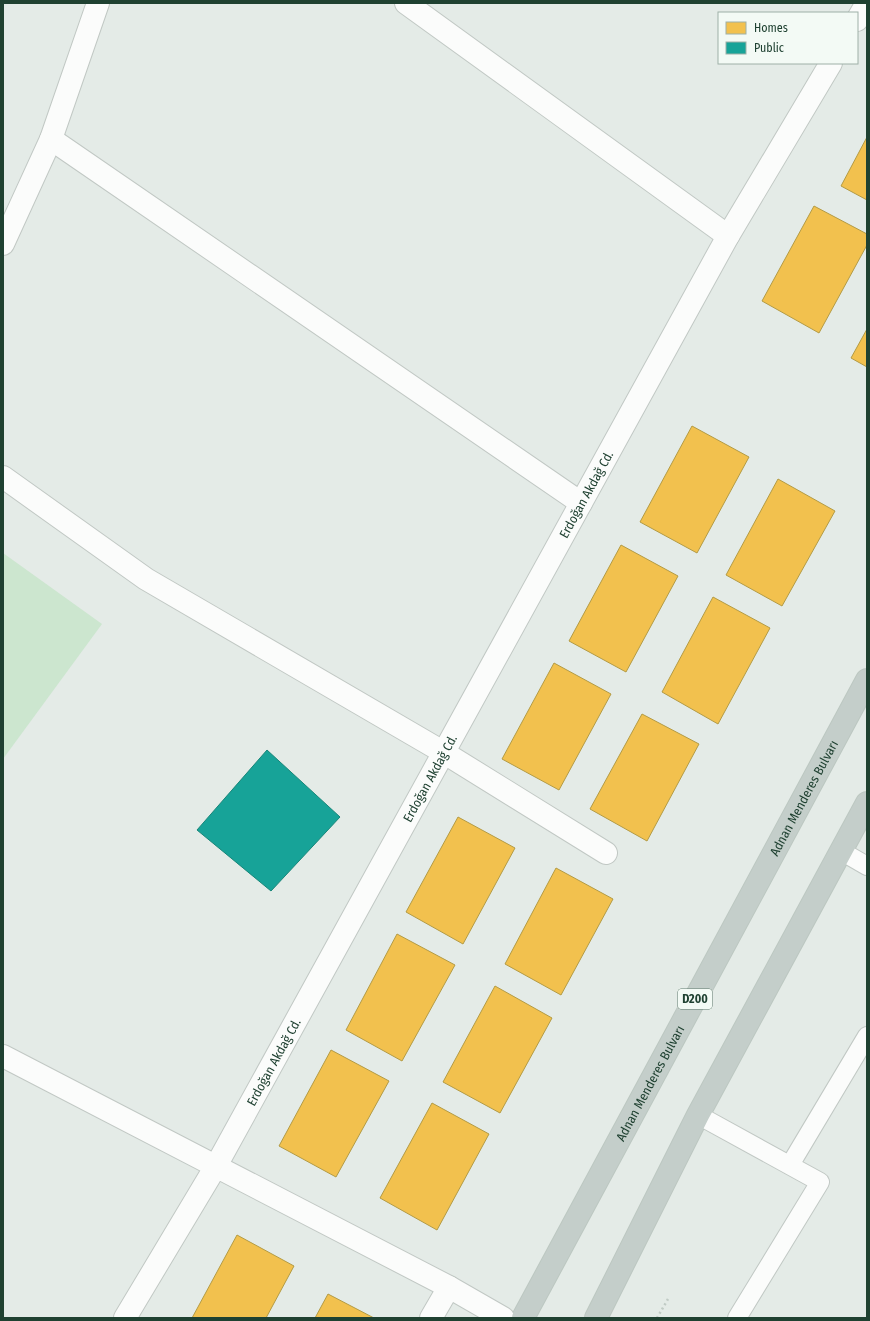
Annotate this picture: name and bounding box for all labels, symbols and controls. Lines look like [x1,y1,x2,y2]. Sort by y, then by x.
legend [718,12,858,64]
text: Homes [754,21,788,35]
text: Public [754,41,784,55]
street label: Erdoğan Akdağ Cd. [556,448,616,541]
street label: Erdoğan Akdağ Cd. [400,732,460,824]
street label: Adnan Menderes Bulvarı [766,737,841,858]
road number: D200 [678,989,712,1009]
street label: Erdoğan Akdağ Cd. [243,1015,303,1108]
street label: Adnan Menderes Bulvarı [612,1023,687,1143]

